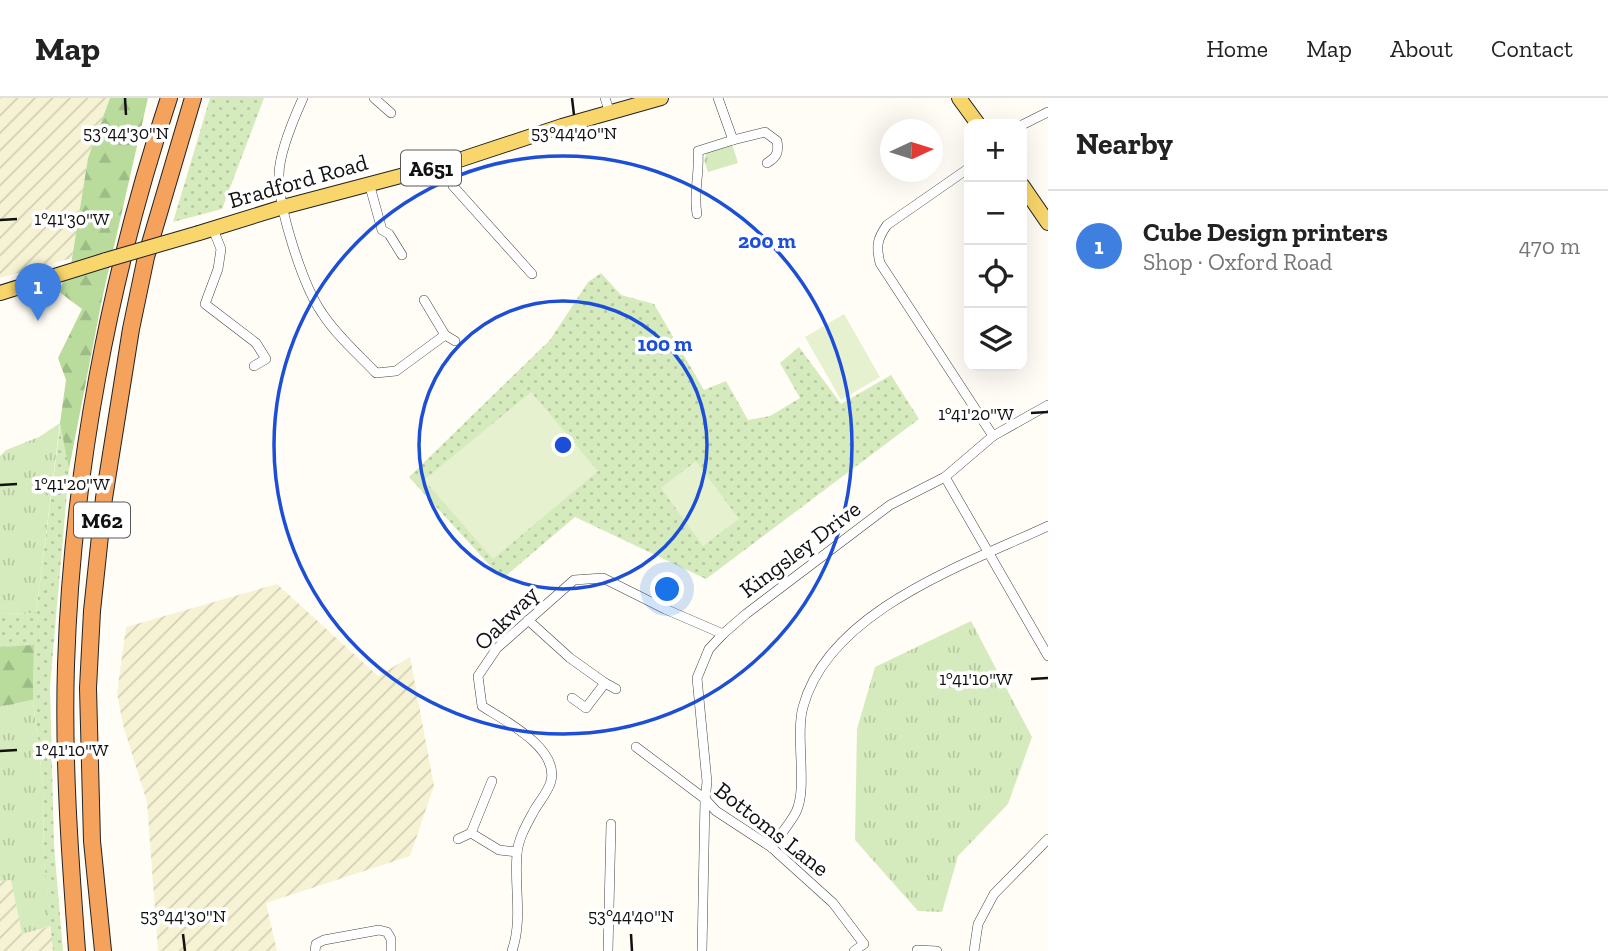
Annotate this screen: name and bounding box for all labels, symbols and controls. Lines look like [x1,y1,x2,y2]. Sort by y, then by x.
text: Map [35,29,100,68]
text: Home [1206,34,1268,63]
text: Map [1306,34,1352,63]
text: About [1390,34,1453,63]
text: Contact [1491,34,1573,63]
north arrow [880,119,943,182]
map controls [964,119,1027,371]
button: + [964,119,1027,182]
text: 53°44'30"N [83,122,169,144]
text: 53°44'40"N [531,122,617,144]
text: Nearby [1076,126,1173,162]
street label: Bradford Road [225,148,371,214]
road number: A651 [401,150,461,186]
button: − [964,182,1027,245]
text: 1°41'30"W [34,208,110,230]
text: Cube Design printers [1143,216,1388,248]
text: 200 m [738,228,796,253]
text: 1 [1094,232,1104,260]
text: 470 m [1519,232,1580,260]
button: locate [964,245,1027,308]
text: Shop · Oxford Road [1143,248,1332,276]
pin: 1 [15,263,61,321]
button: layers [964,308,1027,371]
text: 100 m [638,331,693,356]
text: 1°41'20"W [938,403,1014,425]
centre of rings [551,433,575,457]
text: 1°41'20"W [34,473,110,495]
street label: Kingsley Drive [734,494,866,604]
road number: M62 [74,502,130,538]
your location [650,572,684,606]
street label: Oakway [468,580,544,656]
text: 1°41'10"W [939,668,1013,690]
text: 1°41'10"W [35,739,109,761]
street label: Bottoms Lane [709,776,835,882]
text: 53°44'30"N [140,905,226,927]
text: 53°44'40"N [588,905,674,927]

